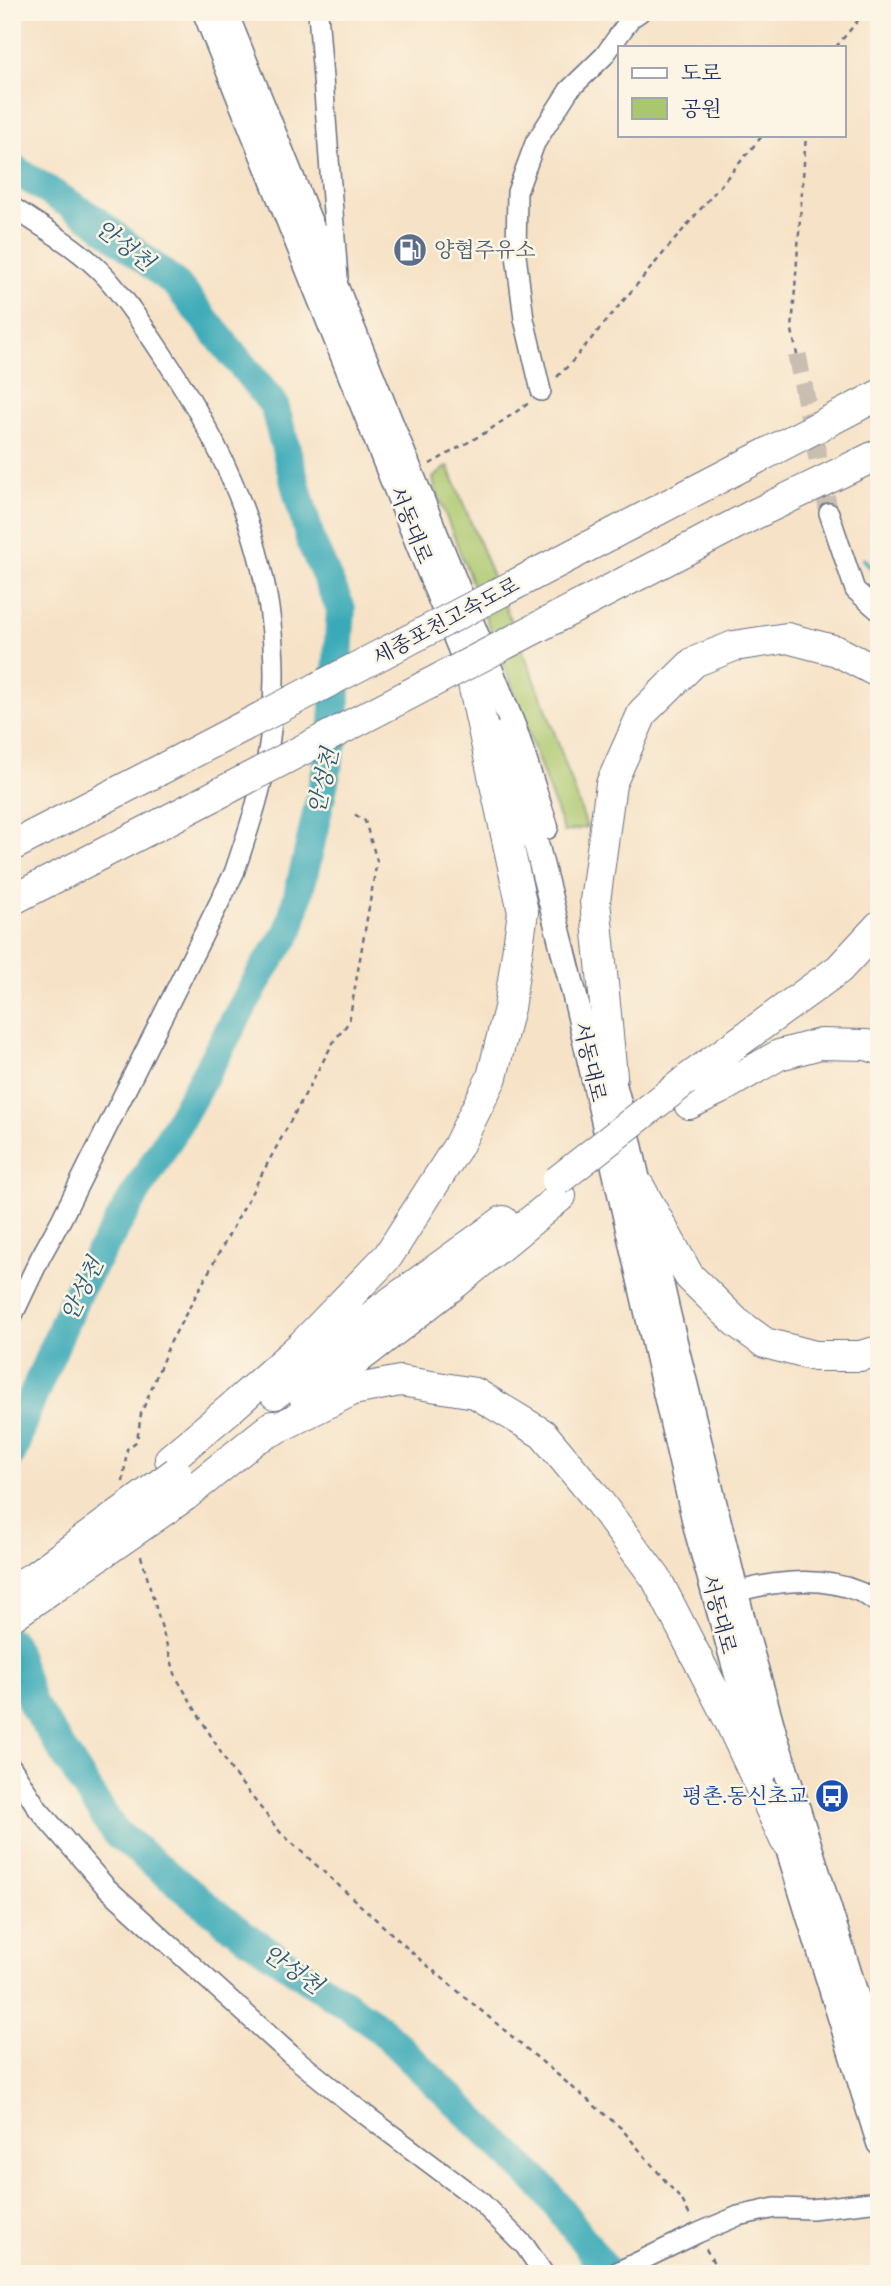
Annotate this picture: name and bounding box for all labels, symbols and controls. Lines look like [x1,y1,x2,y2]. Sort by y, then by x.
legend [618,46,846,136]
text: 도로 [681,60,722,86]
text: 공원 [681,96,722,122]
water label: 안성천 [90,213,161,278]
fuel station icon: 양협주유소 [391,231,429,269]
place label: 양협주유소 [434,237,535,263]
street label: 서동대로 [384,483,438,567]
street label: 세종포천고속도로 [368,571,524,671]
water label: 안성천 [302,744,345,817]
street label: 서동대로 [568,1020,612,1104]
water label: 안성천 [55,1251,110,1325]
street label: 서동대로 [696,1571,742,1657]
bus stop icon: 평촌.동신초교 [813,1777,851,1815]
place label: 평촌.동신초교 [682,1783,808,1809]
water label: 안성천 [258,1938,330,2001]

